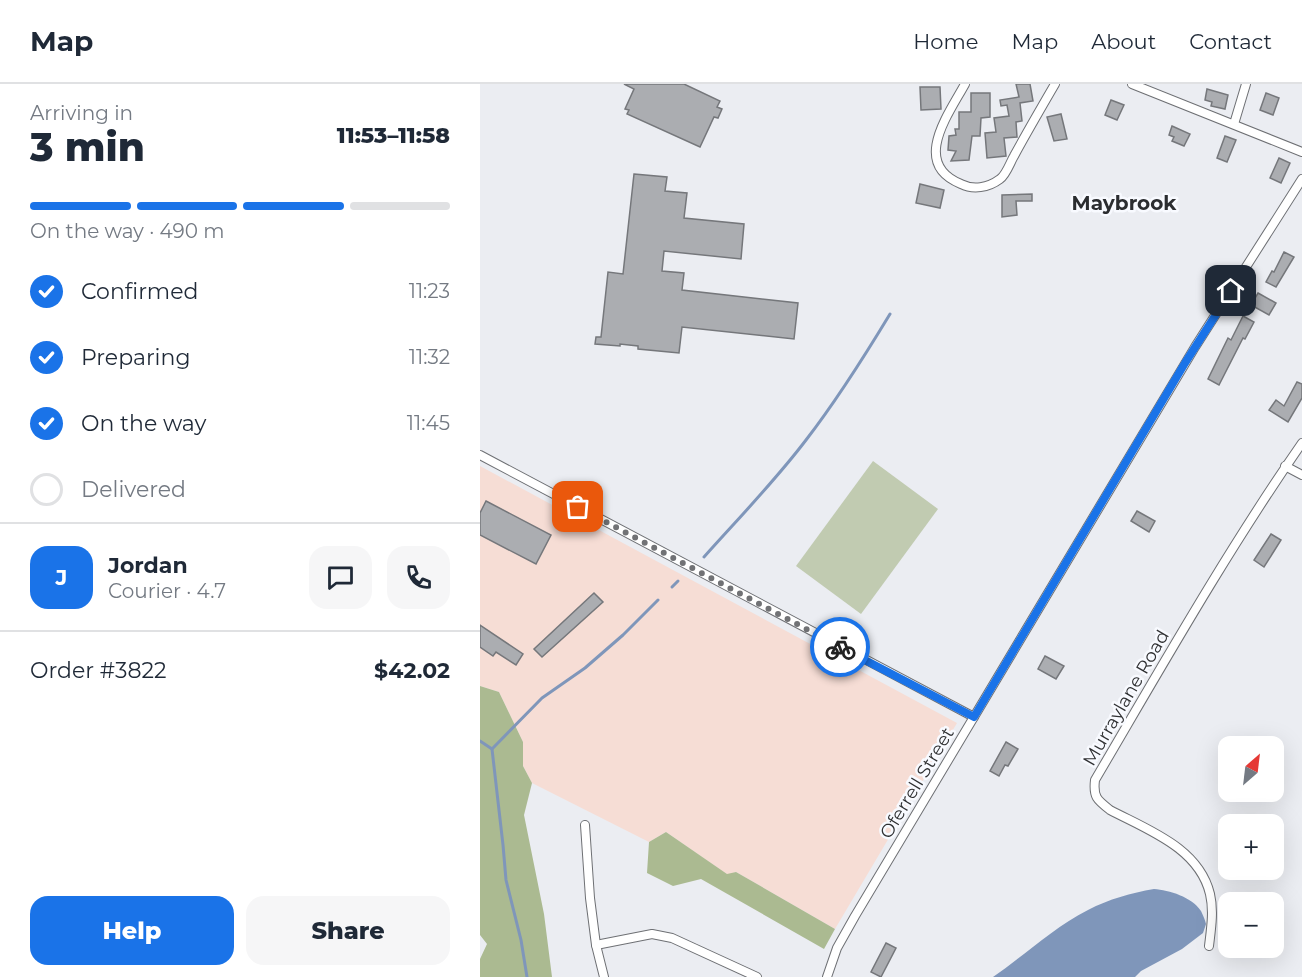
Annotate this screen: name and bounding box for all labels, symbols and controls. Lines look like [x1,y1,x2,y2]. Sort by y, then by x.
text: Map [30,24,93,58]
text: Home [913,29,978,54]
text: Map [1011,29,1058,54]
text: About [1091,29,1156,54]
text: Contact [1189,29,1272,54]
text: Arriving in [30,101,133,125]
text: 11:53–11:58 [337,122,450,149]
text: 3 min [30,123,145,171]
district label: Maybrook [1072,191,1177,215]
text: On the way · 490 m [30,219,224,243]
pin [1205,265,1256,316]
icon: home [1214,274,1247,307]
icon: check [30,275,63,308]
text: Confirmed [81,278,198,305]
text: 11:23 [409,279,450,303]
icon: check [30,341,63,374]
text: Preparing [81,344,190,371]
text: 11:32 [409,345,450,369]
icon: check [30,407,63,440]
text: On the way [81,410,206,437]
text: 11:45 [407,411,450,435]
text: Delivered [81,476,186,503]
pin [552,481,603,532]
icon: bag [561,490,594,523]
button: chat [309,546,372,609]
button: phone [387,546,450,609]
text: Jordan [108,552,188,579]
text: J [56,564,67,591]
text: Courier · 4.7 [108,579,226,603]
courier [810,617,870,677]
street label: Murraylane Road [1078,626,1174,770]
icon: bike [824,631,857,664]
text: Order #3822 [30,657,167,684]
text: $42.02 [374,657,450,684]
street label: Oferrell Street [875,723,959,843]
north arrow [1218,736,1284,802]
map controls [1218,736,1284,958]
button: + [1218,814,1284,880]
button: − [1218,892,1284,958]
button: Help [30,896,234,965]
button: Share [246,896,450,965]

